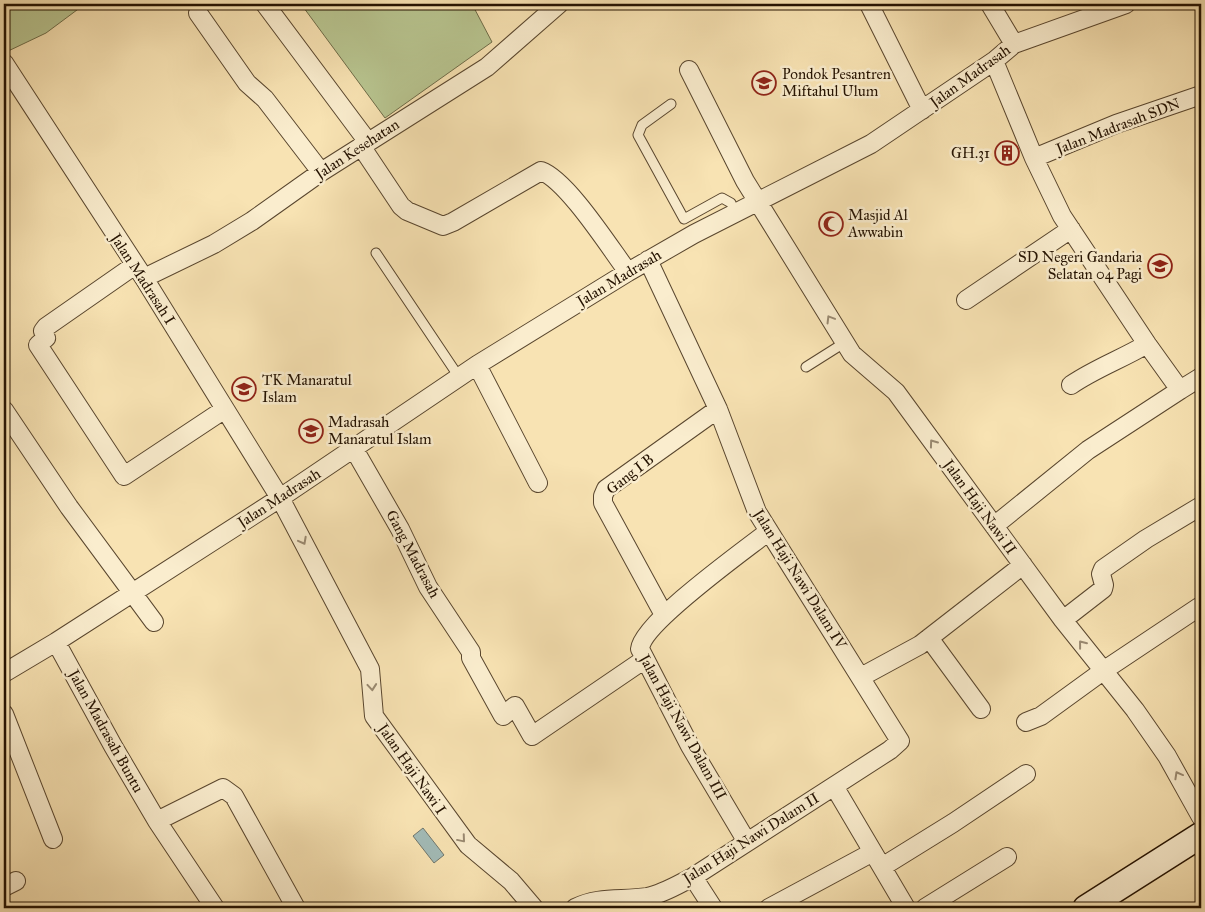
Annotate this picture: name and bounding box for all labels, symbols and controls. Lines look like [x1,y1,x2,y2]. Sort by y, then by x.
street label: Jalan Madrasah [925,40,1015,113]
place label: Pondok Pesantren Miftahul Ulum [782,65,891,100]
school or university icon: Pondok Pesantren Miftahul Ulum [751,70,777,96]
street label: Jalan Madrasah SDN [1052,94,1183,160]
street label: Jalan Kesehatan [310,115,403,185]
building icon: GH.31 [994,140,1020,166]
place label: GH.31 [951,144,990,162]
place label: Masjid Al Awwabin [847,206,909,241]
mosque icon: Masjid Al Awwabin [818,211,844,237]
street label: Jalan Madrasah I [105,228,179,328]
street label: Jalan Madrasah [572,245,666,312]
place label: SD Negeri Gandaria Selatan 04 Pagi [1018,248,1143,283]
school or university icon: SD Negeri Gandaria Selatan 04 Pagi [1147,253,1173,279]
one-way arrow [826,315,836,324]
place label: TK Manaratul Islam [262,371,353,406]
school or university icon: TK Manaratul Islam [231,376,257,402]
place label: Madrasah Manaratul Islam [328,413,432,448]
school or university icon: Madrasah Manaratul Islam [298,418,324,444]
one-way arrow [930,439,939,449]
street label: Gang I B [603,450,657,498]
street label: Jalan Haji Nawi II [938,454,1020,558]
street label: Jalan Madrasah [232,464,325,533]
street label: Jalan Haji Nawi Dalam IV [748,504,851,653]
street label: Gang Madrasah [382,507,444,602]
one-way arrow [297,536,307,545]
one-way arrow [1079,641,1087,650]
street label: Jalan Haji Nawi Dalam III [634,649,731,803]
street label: Jalan Madrasah Buntu [63,665,147,796]
one-way arrow [366,683,377,691]
street label: Jalan Haji Nawi I [372,719,450,818]
one-way arrow [1174,771,1184,780]
street label: Jalan Haji Nawi Dalam II [678,789,823,889]
one-way arrow [457,833,466,842]

